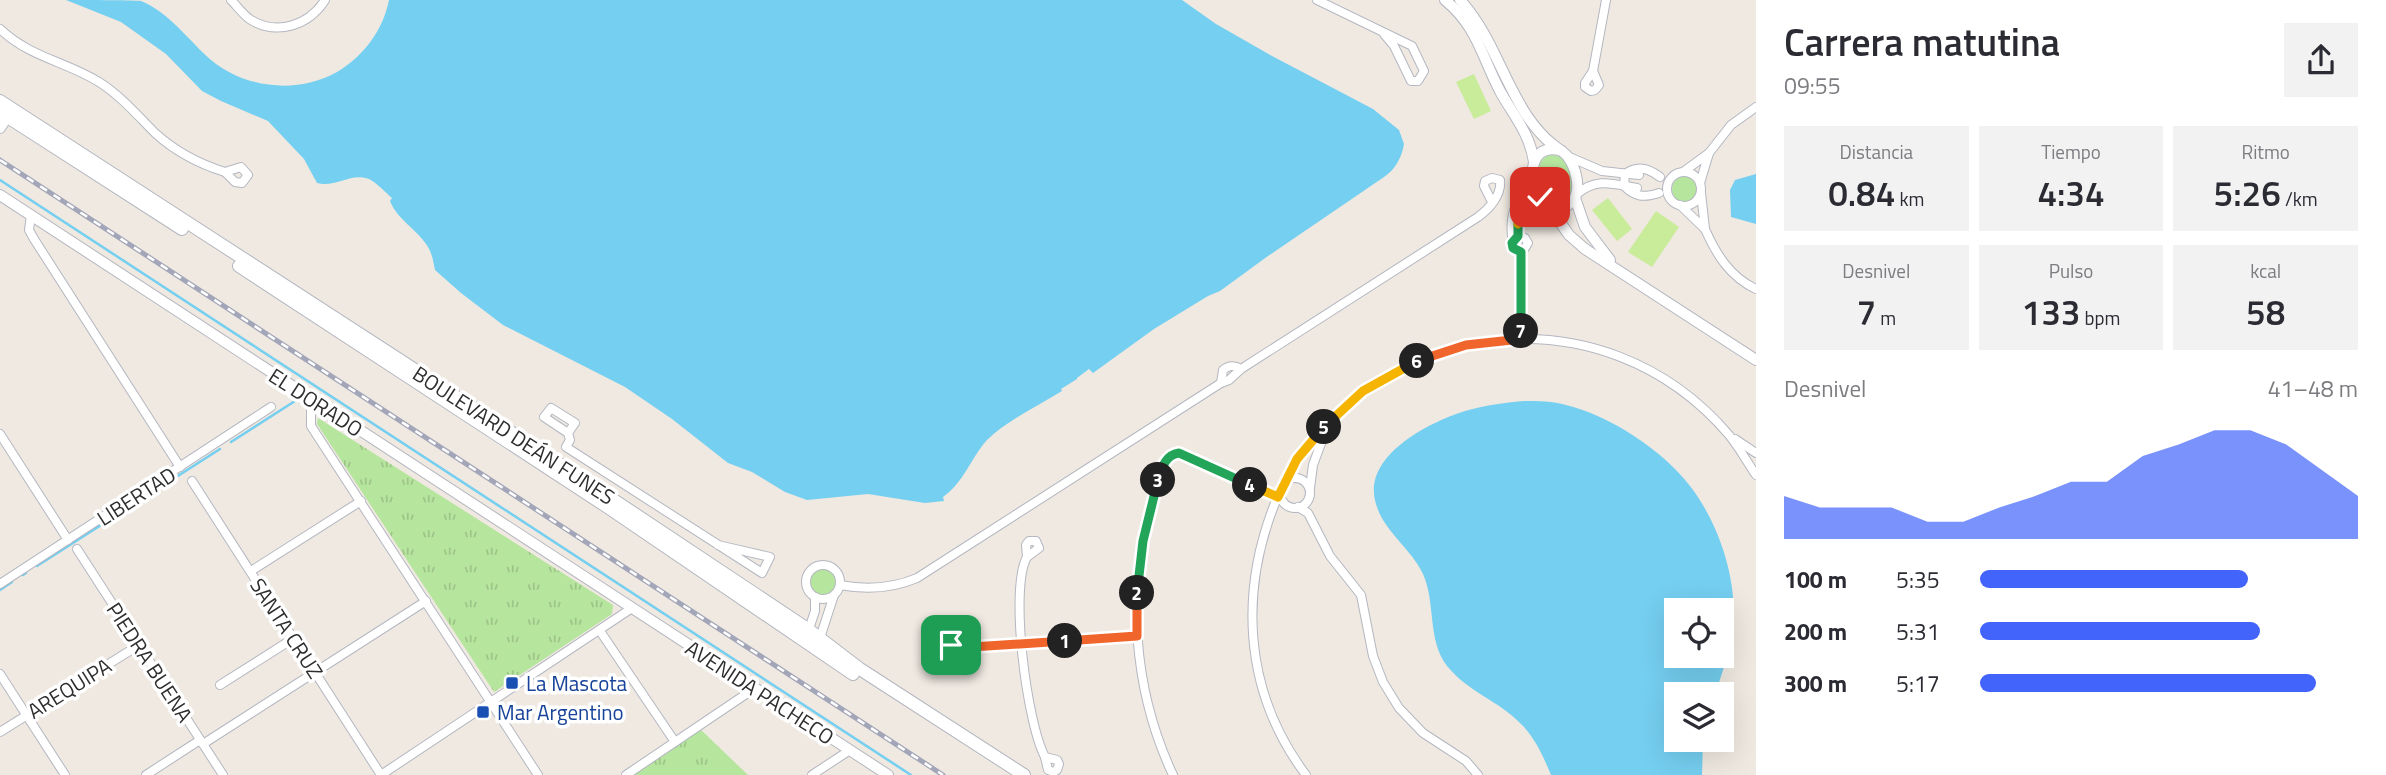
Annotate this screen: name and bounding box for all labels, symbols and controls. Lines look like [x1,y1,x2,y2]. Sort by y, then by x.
text: Carrera matutina [1784,13,2060,71]
button: share [2284,23,2358,97]
text: 09:55 [1784,68,1841,103]
text: Distancia [1840,137,1913,166]
text: Tiempo [2041,137,2101,166]
text: Ritmo [2241,137,2290,166]
text: 0.84 [1828,166,1895,220]
text: 4:34 [2037,166,2105,220]
text: 5:26 [2214,166,2281,220]
pin [1510,167,1570,227]
icon: check [1521,178,1559,216]
text: km [1895,184,1925,213]
text: /km [2281,184,2318,213]
text: Desnivel [1842,256,1910,285]
text: Pulso [2049,256,2093,285]
text: kcal [2250,256,2281,285]
text: 7 [1856,285,1876,339]
text: 133 [2022,285,2080,339]
text: 58 [2246,285,2285,339]
text: m [1876,303,1896,332]
text: bpm [2080,303,2120,332]
pin: 7 [1504,314,1538,348]
text: 7 [1515,316,1526,345]
pin: 6 [1400,344,1434,378]
text: 6 [1411,346,1422,375]
street label: BOULEVARD DEÁN FUNES [407,357,621,513]
street label: EL DORADO [263,360,369,444]
text: Desnivel [1784,371,1866,406]
text: 41–48 m [2268,371,2358,406]
pin: 5 [1306,410,1342,444]
text: 5 [1318,412,1329,441]
street label: LIBERTAD [90,458,182,534]
pin: 3 [1140,462,1176,498]
text: 3 [1152,465,1163,494]
pin: 4 [1232,468,1268,503]
text: 4 [1244,470,1255,499]
text: 100 m [1784,562,1847,597]
text: 5:35 [1896,562,1940,597]
street label: SANTA CRUZ [242,571,332,685]
pin: 2 [1120,576,1154,610]
text: 2 [1131,578,1142,607]
street label: PIEDRA BUENA [99,596,201,729]
map controls [1664,598,1734,752]
button: locate [1664,598,1734,668]
text: 200 m [1784,614,1847,649]
text: 5:31 [1896,614,1940,649]
pin [921,615,981,675]
pin: 1 [1048,624,1082,658]
icon: arrive [932,626,970,664]
text: 1 [1059,626,1070,655]
street label: AVENIDA PACHECO [679,632,841,752]
street label: AREQUIPA [21,649,118,726]
text: 300 m [1784,666,1847,701]
text: 5:17 [1896,666,1940,701]
place label: La Mascota [526,667,628,699]
marker: La Mascota [504,675,520,691]
button: layers [1664,682,1734,752]
place label: Mar Argentino [497,696,624,728]
marker: Mar Argentino [475,704,491,720]

